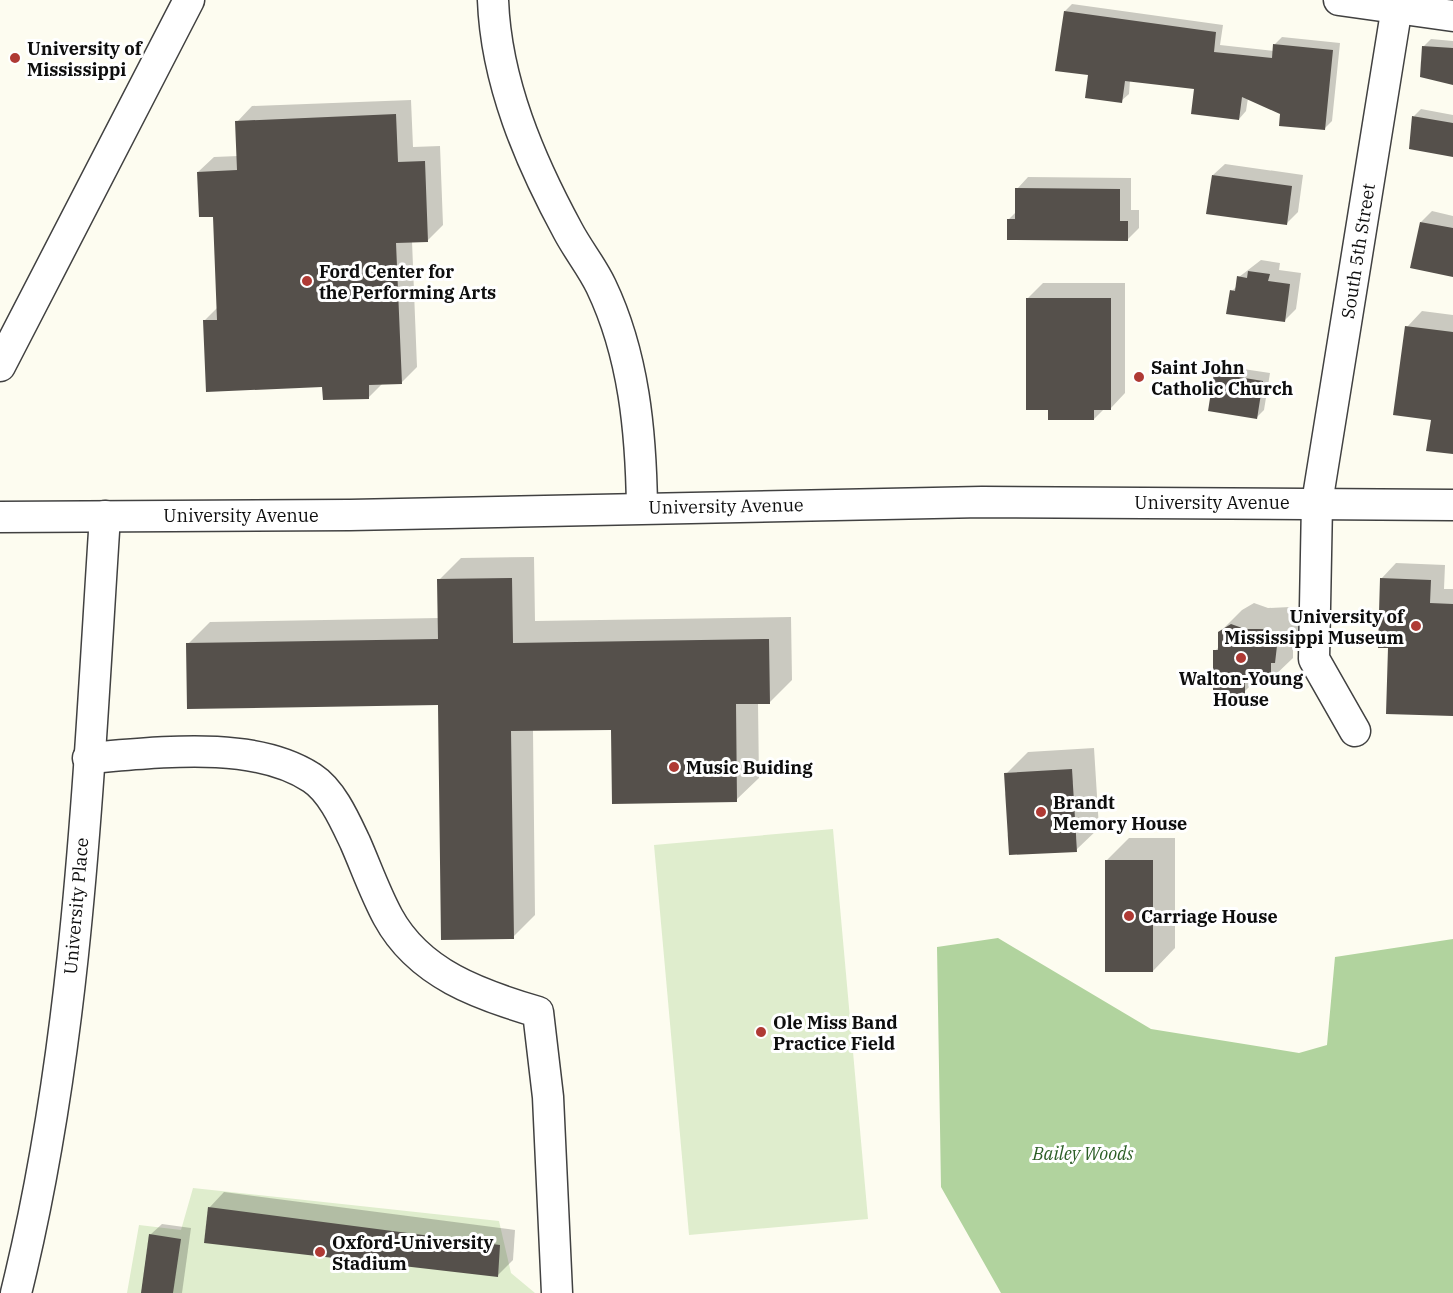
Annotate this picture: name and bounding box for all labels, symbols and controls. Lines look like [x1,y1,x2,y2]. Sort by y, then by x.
place label: University of Mississippi [27,37,144,81]
marker: University of Mississippi [8,51,22,65]
street label: South 5th Street [1336,182,1380,320]
place label: Ford Center for the Performing Arts [319,260,496,304]
marker: Ford Center for the Performing Arts [300,274,314,288]
place label: Saint John Catholic Church [1151,356,1294,400]
marker: Saint John Catholic Church [1132,370,1146,384]
street label: University Avenue [1134,491,1290,514]
street label: University Avenue [648,493,804,519]
street label: University Avenue [163,504,319,527]
place label: University of Mississippi Museum [1224,605,1406,649]
marker: University of Mississippi Museum [1409,619,1423,633]
marker: Walton-Young House [1234,651,1248,665]
place label: Walton-Young House [1179,667,1304,711]
place label: Music Buiding [686,756,813,779]
marker: Music Buiding [667,760,681,774]
place label: Brandt Memory House [1053,791,1187,835]
marker: Brandt Memory House [1034,805,1048,819]
street label: University Place [59,837,93,975]
place label: Carriage House [1141,905,1278,928]
marker: Carriage House [1122,909,1136,923]
place label: Ole Miss Band Practice Field [773,1011,898,1055]
marker: Ole Miss Band Practice Field [754,1025,768,1039]
park label: Bailey Woods [1032,1142,1134,1165]
place label: Oxford-University Stadium [332,1231,494,1275]
marker: Oxford-University Stadium [313,1245,327,1259]

